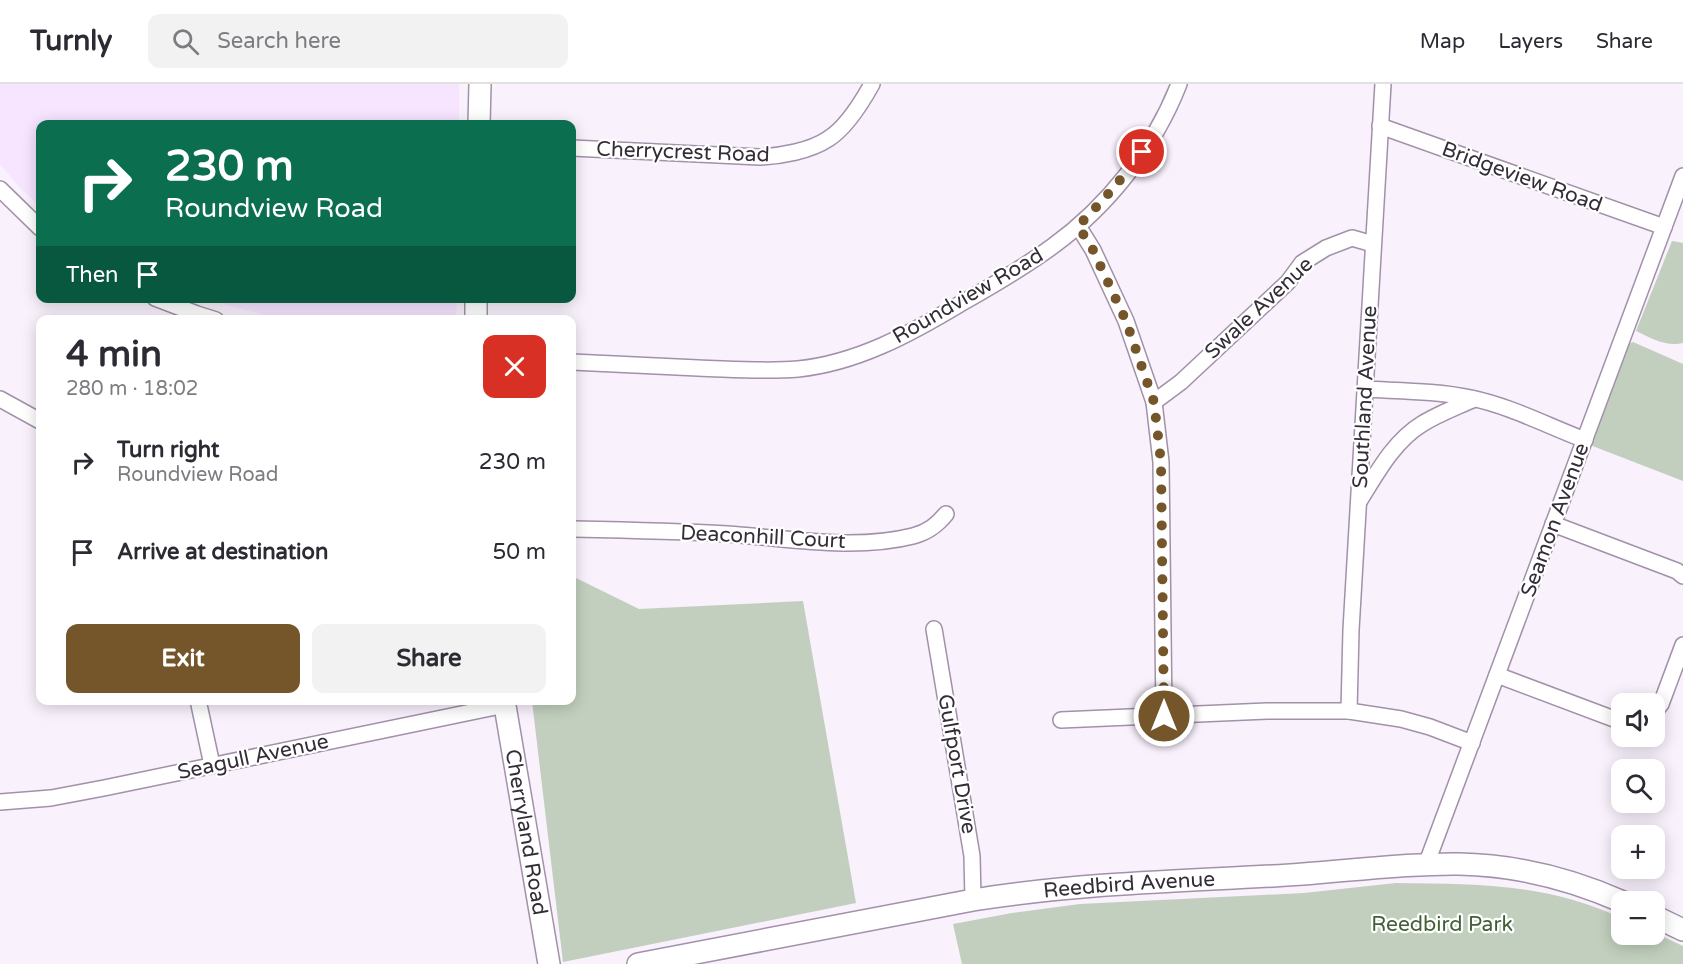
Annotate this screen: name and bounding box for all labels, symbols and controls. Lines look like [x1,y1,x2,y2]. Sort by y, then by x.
search box [148,14,568,68]
text: Turnly [30,24,112,58]
icon: search [169,25,202,58]
text: Search here [217,28,341,54]
text: Map [1420,29,1465,54]
text: Layers [1498,29,1563,54]
text: Share [1596,29,1653,54]
pin [1116,126,1167,177]
icon: arrive [1125,135,1158,168]
street label: Cherrycrest Road [596,136,770,168]
street label: Bridgeview Road [1438,136,1606,218]
text: 230 m [165,141,294,192]
icon: right [66,144,144,222]
text: Roundview Road [165,192,383,225]
street label: Roundview Road [888,243,1048,349]
street label: Swale Avenue [1200,252,1318,364]
icon: arrive [131,258,164,291]
text: Then [66,262,119,288]
street label: Southland Avenue [1348,305,1382,489]
text: 4 min [66,333,162,376]
button: close [483,335,546,398]
text: 280 m · 18:02 [66,377,198,401]
text: Turn right [117,437,219,463]
street label: Seamon Avenue [1516,439,1595,600]
icon: right [66,446,99,479]
text: 230 m [479,449,546,475]
text: Roundview Road [117,463,278,487]
street label: Deaconhill Court [680,520,846,554]
icon: arrive [66,536,99,569]
text: Arrive at destination [117,539,328,565]
text: 50 m [492,539,546,565]
button: Exit [66,624,300,693]
button: Share [312,624,546,693]
position arrow [1132,684,1196,748]
street label: Gulfport Drive [932,692,982,836]
map controls [1611,693,1665,945]
button: sound [1611,693,1665,747]
street label: Seagull Avenue [175,729,331,785]
street label: Cherryland Road [500,747,553,917]
button: search [1611,759,1665,813]
button: + [1611,825,1665,879]
street label: Reedbird Avenue [1042,866,1216,903]
button: − [1611,891,1665,945]
park label: Reedbird Park [1371,912,1513,937]

